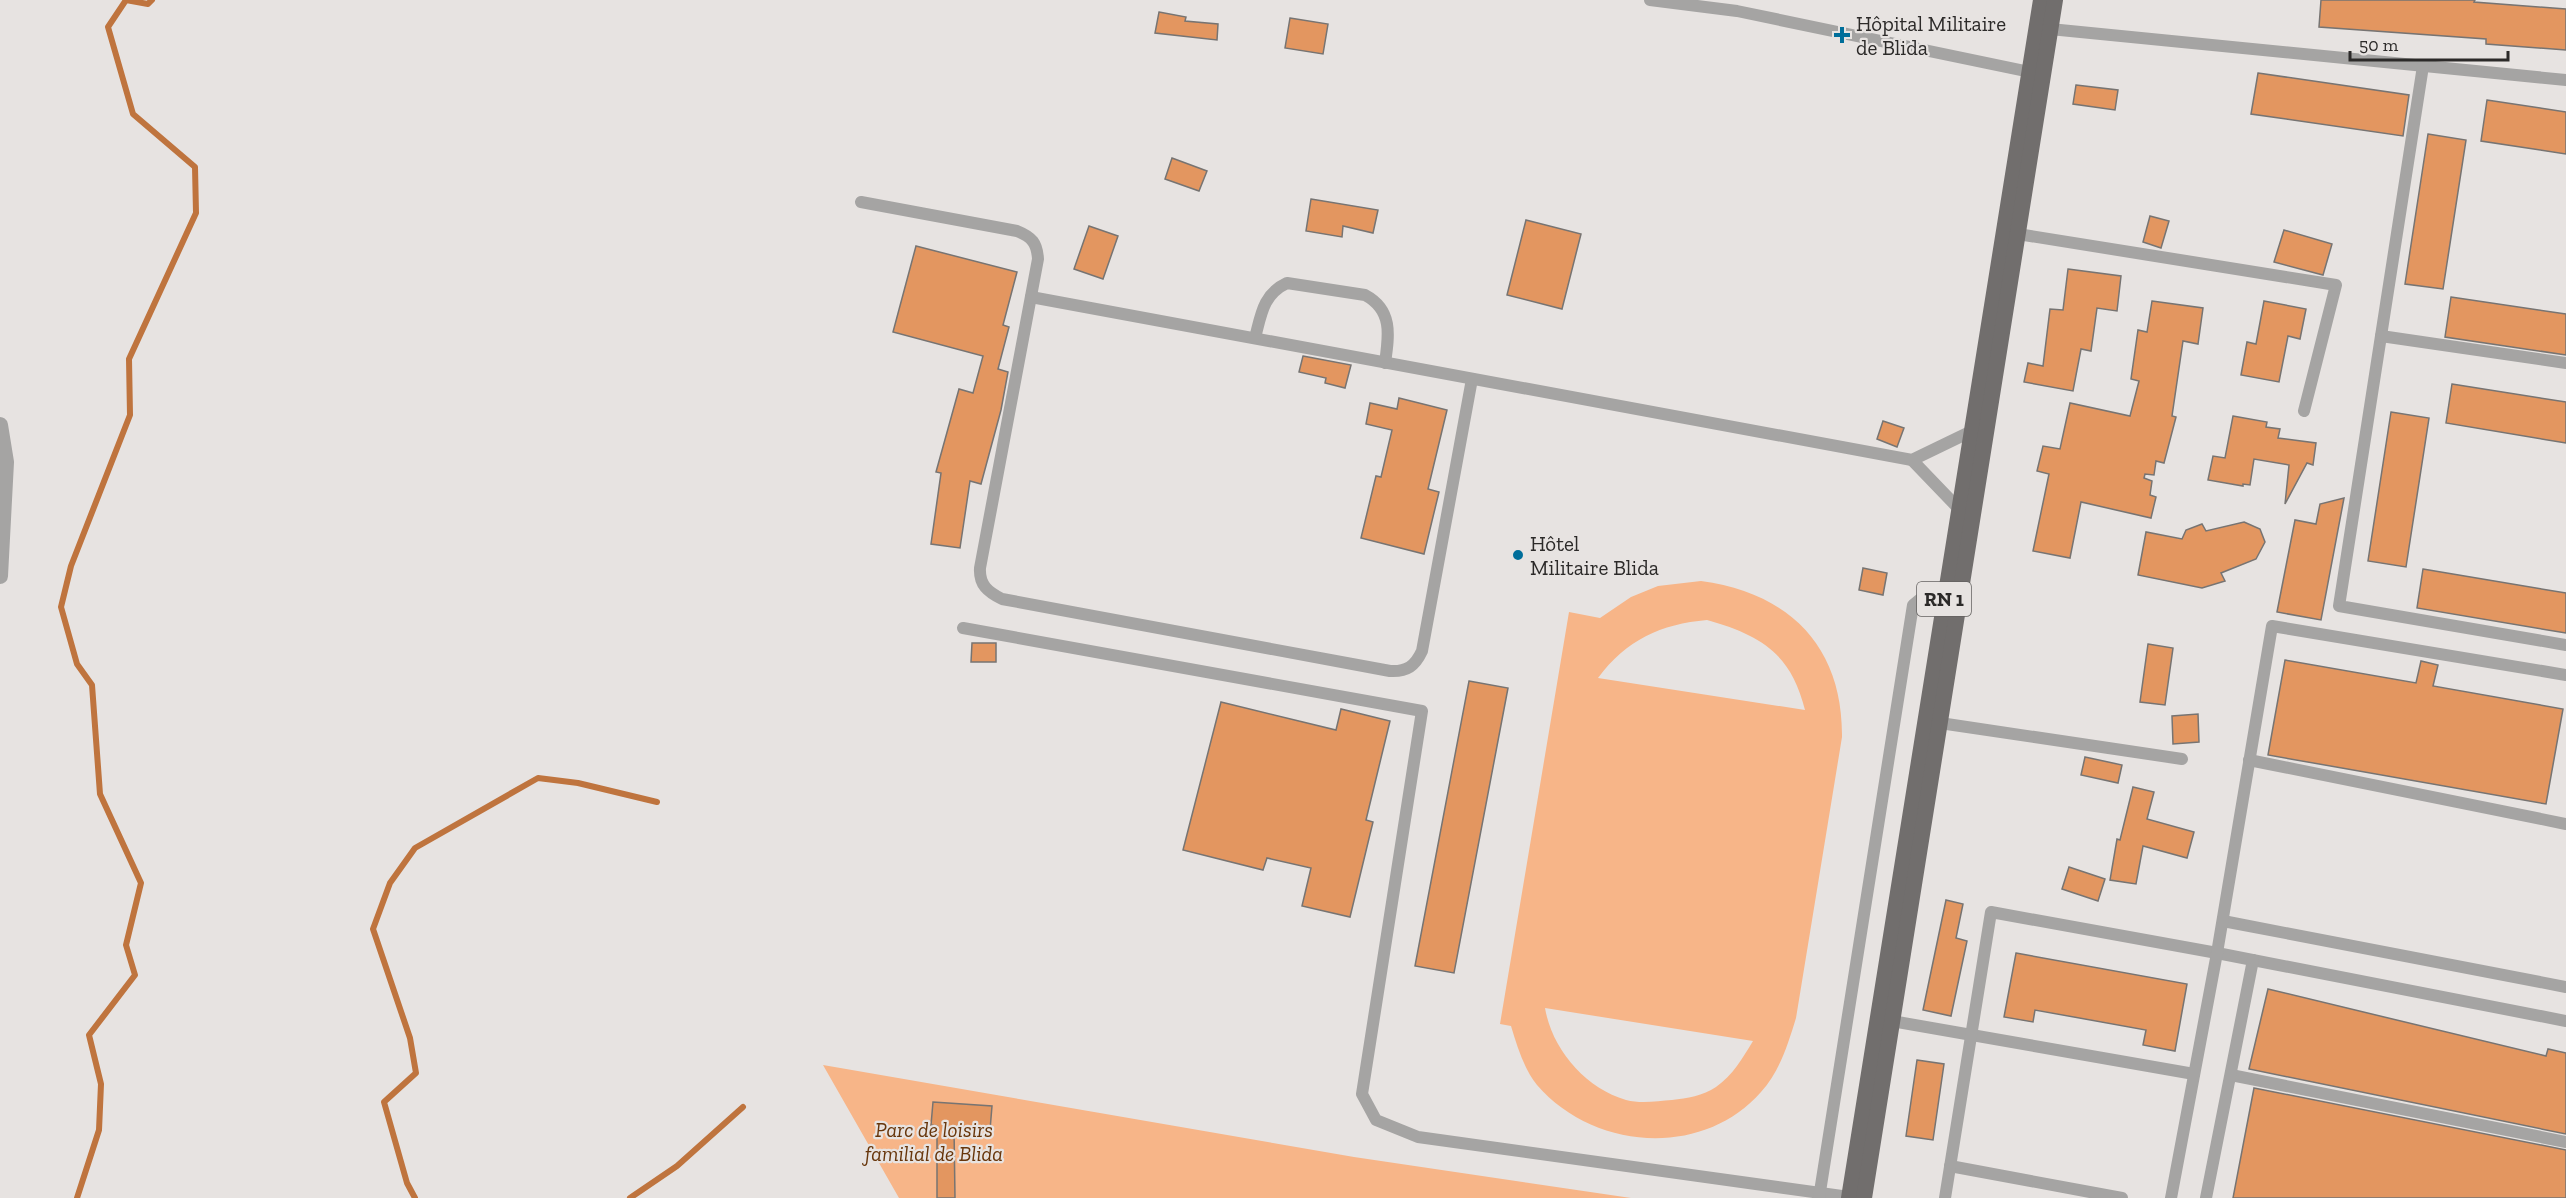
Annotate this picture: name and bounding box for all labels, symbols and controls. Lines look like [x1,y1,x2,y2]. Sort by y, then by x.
place label: Hôpital Militaire de Blida [1856,11,2006,60]
scale bar [2350,24,2508,62]
marker: Hôpital Militaire de Blida [1833,26,1851,44]
text: 50 m [2359,34,2399,56]
place label: Hôtel Militaire Blida [1530,531,1659,580]
marker: Hôtel Militaire Blida [1511,548,1525,562]
road number: RN 1 [1917,582,1971,616]
park label: Parc de loisirs familial de Blida [862,1117,1003,1166]

